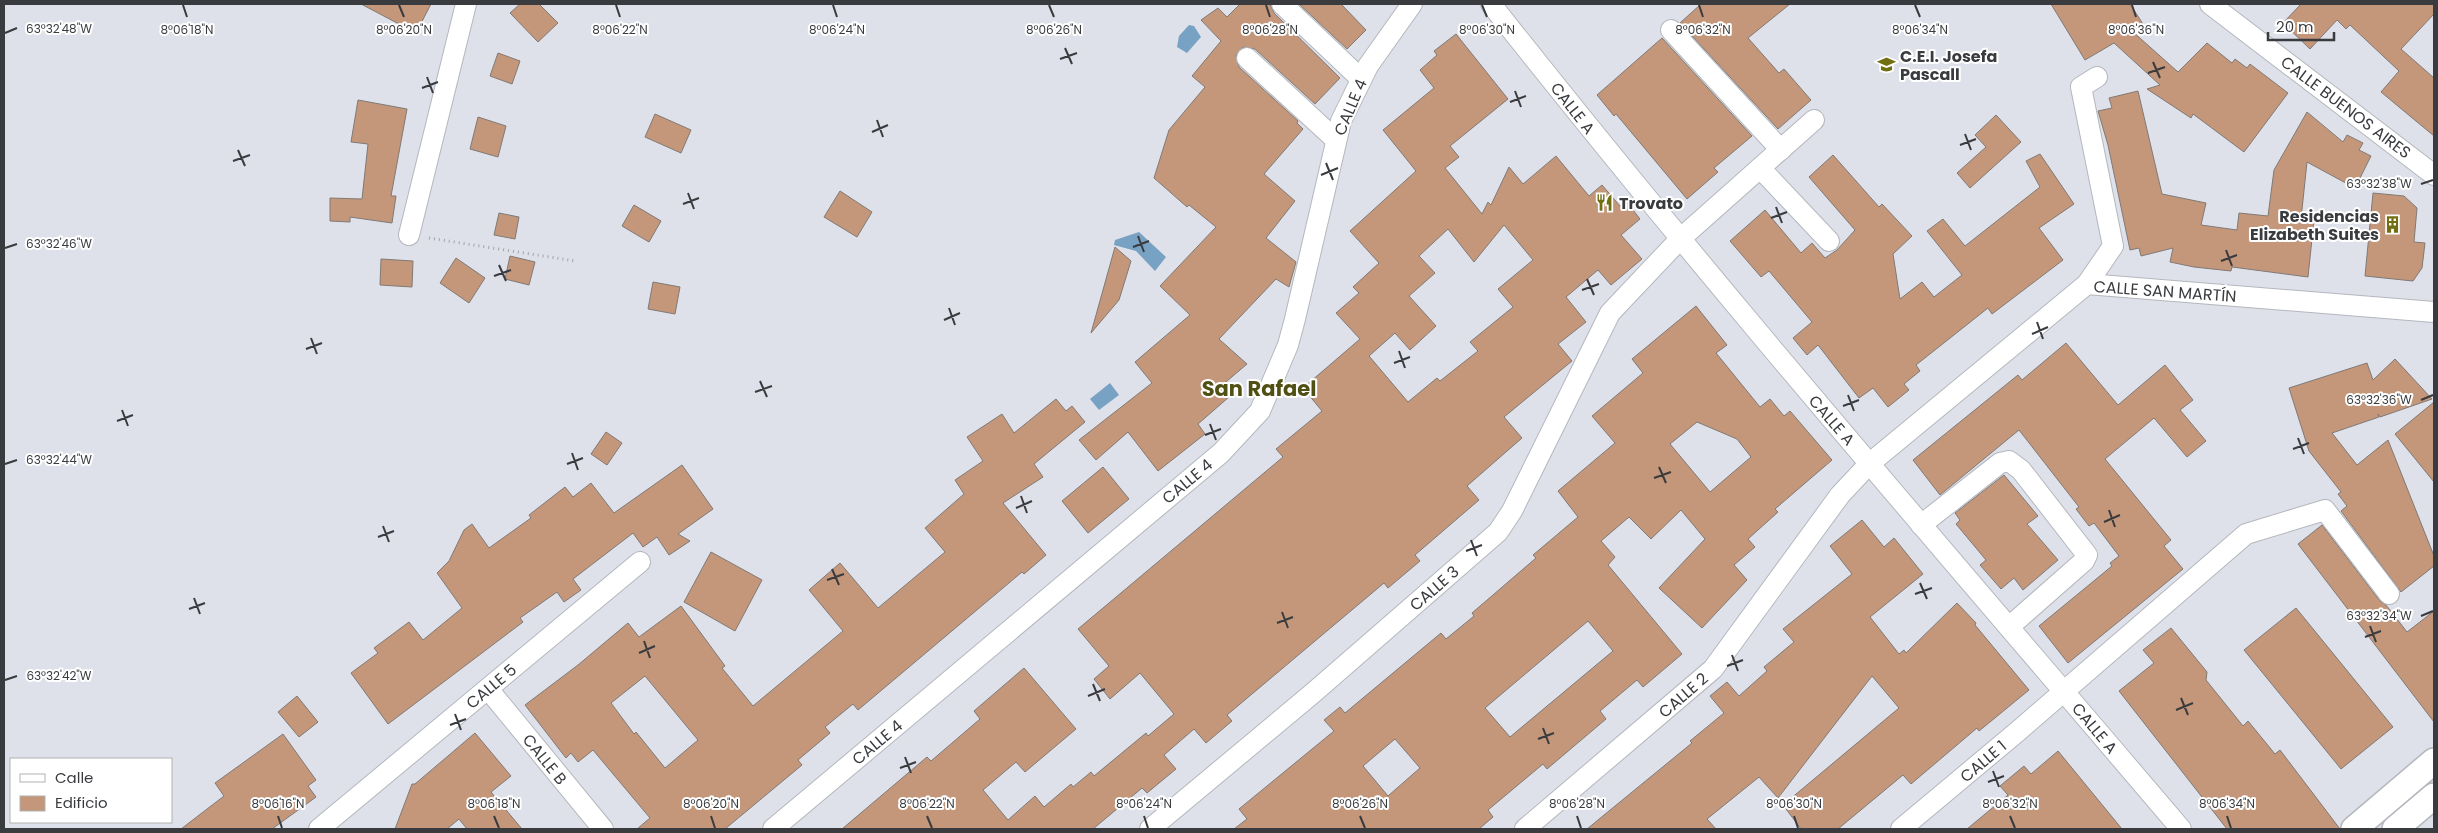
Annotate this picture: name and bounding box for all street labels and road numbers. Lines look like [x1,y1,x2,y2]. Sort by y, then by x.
street label: CALLE BUENOS AIRES [2276,51,2416,164]
street label: CALLE 4 [1328,75,1373,139]
street label: CALLE A [1545,77,1600,139]
street label: CALLE SAN MARTÍN [2093,275,2237,308]
street label: CALLE A [1803,390,1860,451]
street label: CALLE 4 [1157,453,1218,509]
street label: CALLE 3 [1405,560,1464,616]
street label: CALLE 5 [461,658,522,714]
street label: CALLE 2 [1654,667,1713,723]
street label: CALLE A [2066,698,2123,759]
street label: CALLE 4 [847,714,908,770]
street label: CALLE B [517,729,572,790]
street label: CALLE 1 [1955,735,2012,788]

